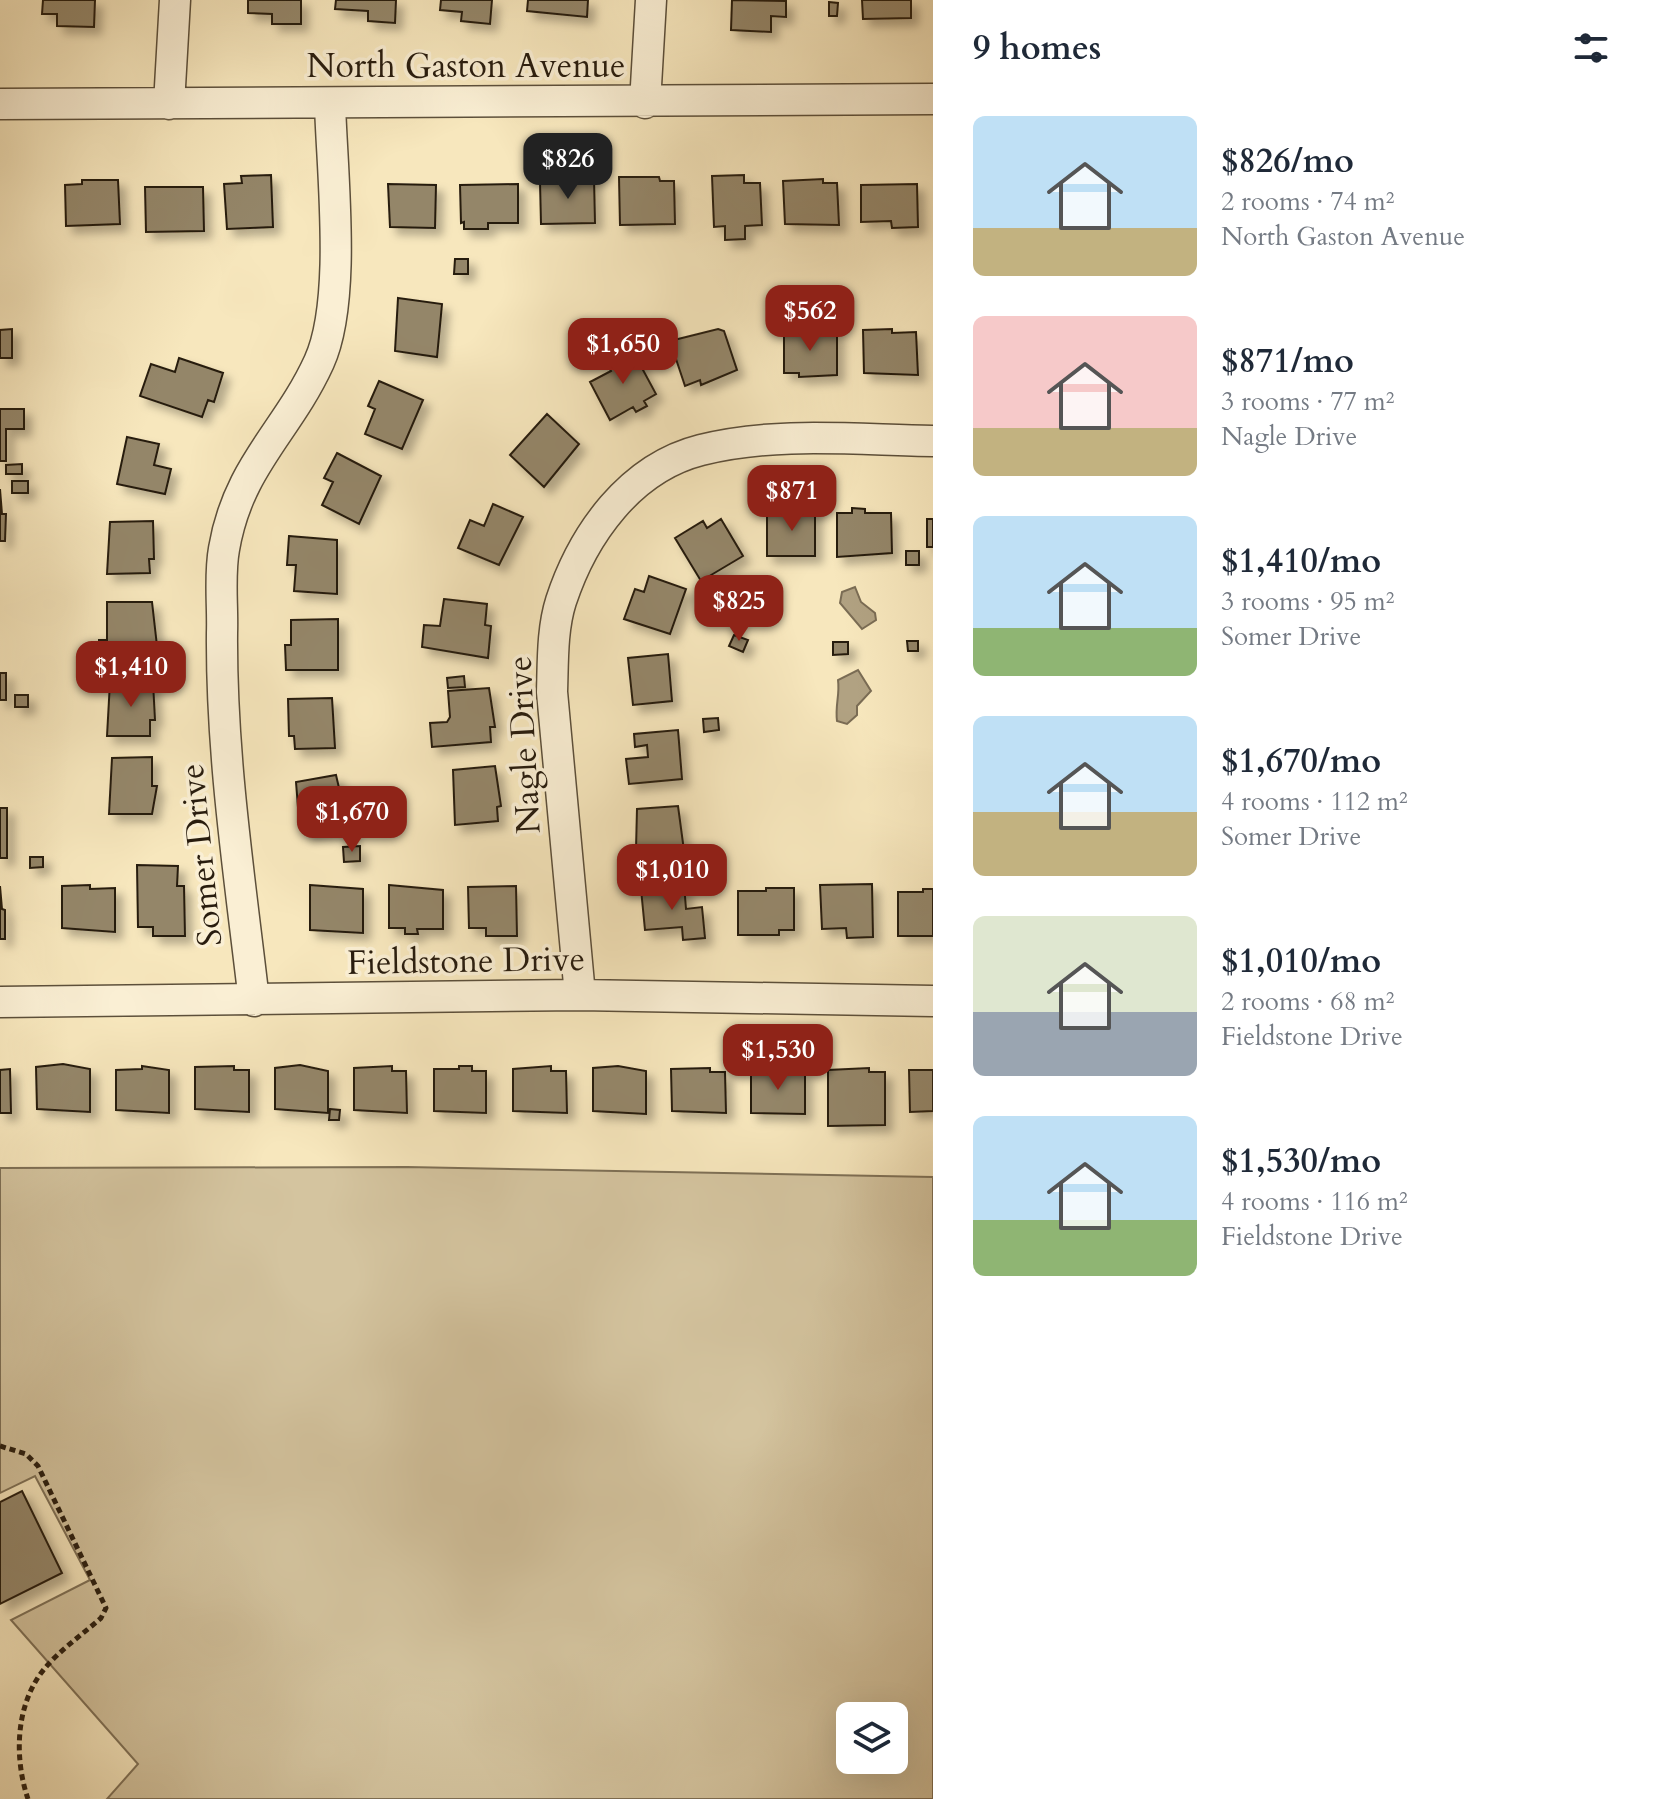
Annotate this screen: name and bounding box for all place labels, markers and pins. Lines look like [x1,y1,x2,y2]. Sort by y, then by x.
pin: $826 [521,133,615,201]
pin: $562 [763,285,857,353]
pin: $1,650 [558,318,688,386]
pin: $871 [745,465,839,533]
pin: $825 [692,575,786,643]
pin: $1,410 [66,641,196,709]
pin: $1,670 [287,786,417,854]
pin: $1,010 [607,844,737,912]
pin: $1,530 [713,1024,843,1092]

